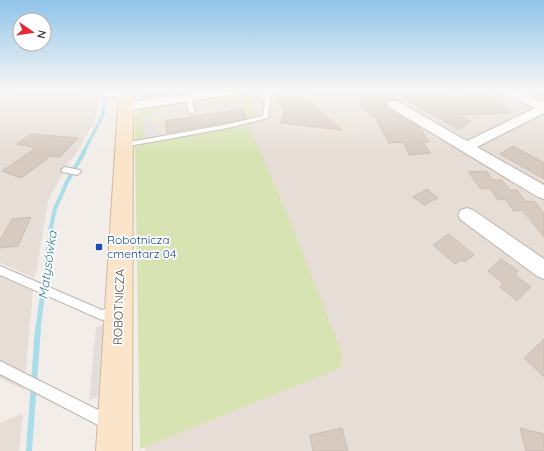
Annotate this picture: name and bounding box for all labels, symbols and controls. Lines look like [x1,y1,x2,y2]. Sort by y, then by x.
north arrow [12,12,52,52]
text: N [34,29,49,40]
water label: Matysówka [34,229,60,300]
place label: Robotnicza cmentarz 04 [107,232,176,261]
marker: Robotnicza cmentarz 04 [94,242,104,252]
street label: ROBOTNICZA [110,268,127,345]

